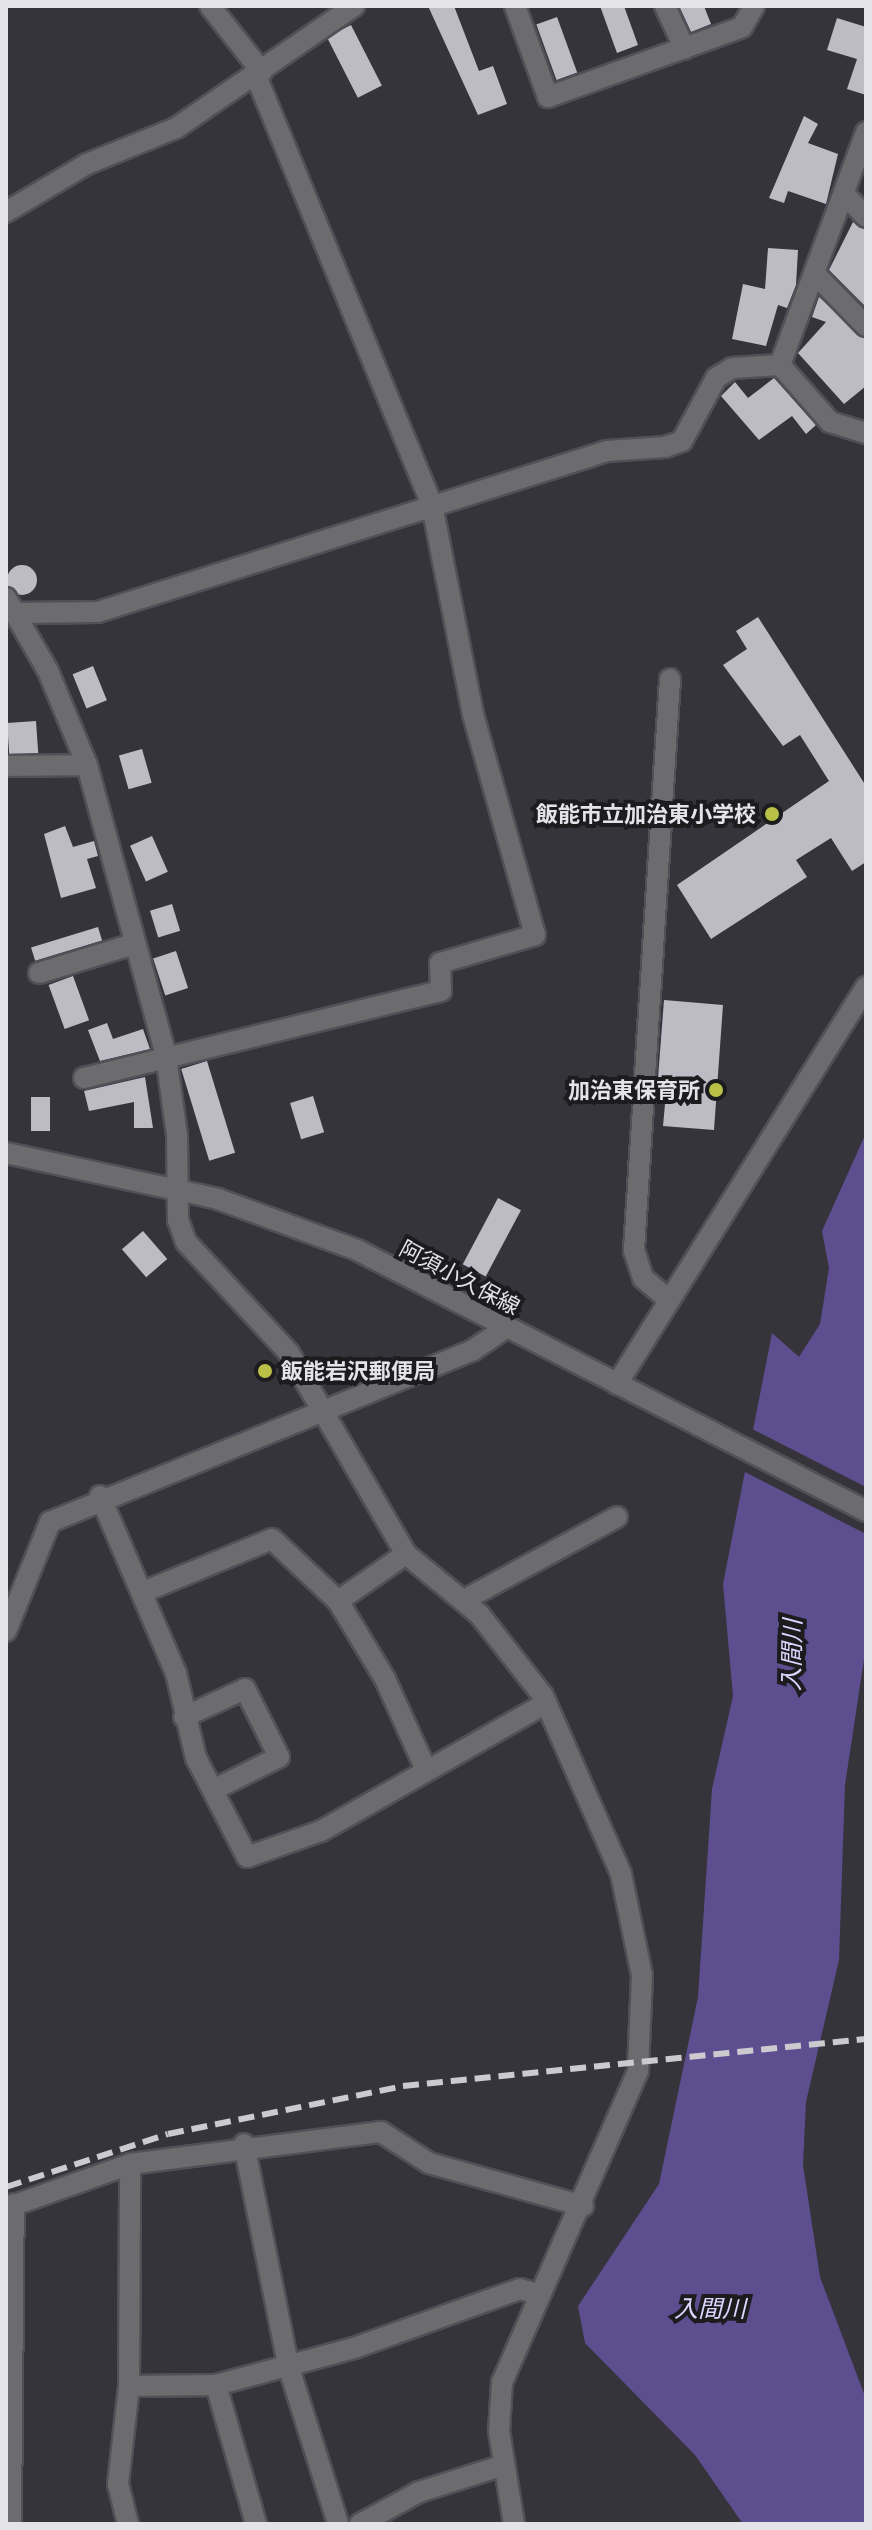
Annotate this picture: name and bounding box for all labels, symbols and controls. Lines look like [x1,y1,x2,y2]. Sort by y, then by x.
place label: 飯能市立加治東小学校 [536,801,756,827]
marker: 飯能市立加治東小学校 [763,805,781,823]
place label: 加治東保育所 [568,1077,700,1103]
marker: 加治東保育所 [707,1081,725,1099]
street label: 阿須小久保線 [396,1234,524,1320]
place label: 飯能岩沢郵便局 [281,1358,435,1384]
marker: 飯能岩沢郵便局 [256,1362,274,1380]
water label: 入間川 [776,1619,806,1691]
water label: 入間川 [674,2294,746,2322]

